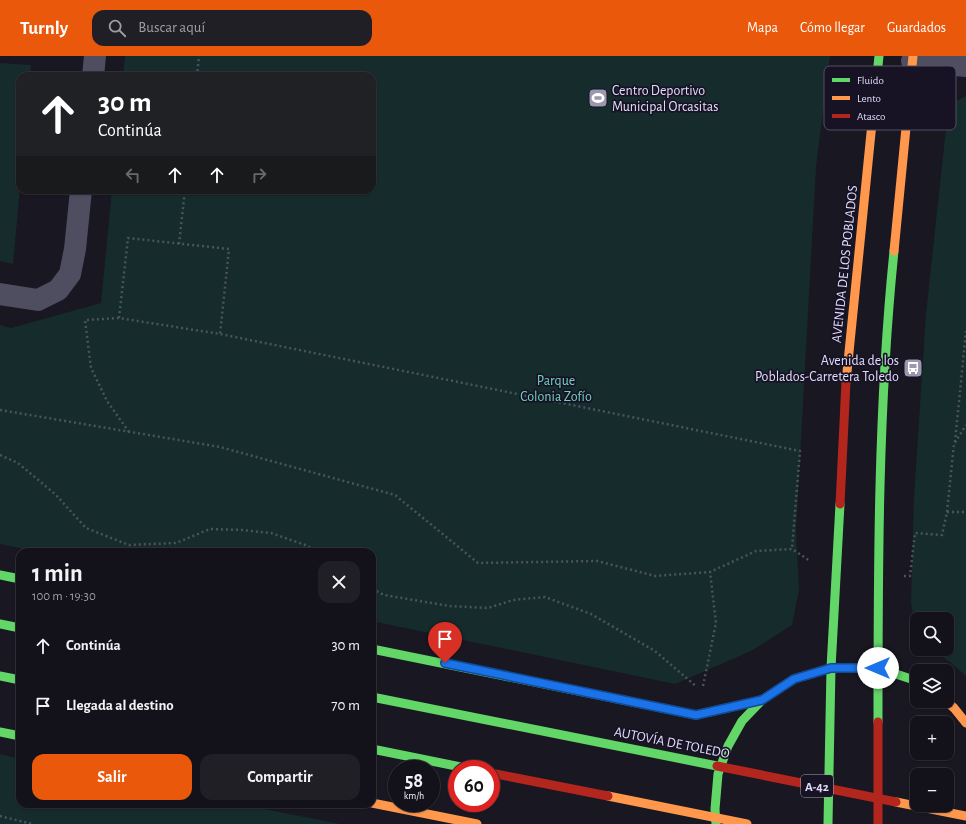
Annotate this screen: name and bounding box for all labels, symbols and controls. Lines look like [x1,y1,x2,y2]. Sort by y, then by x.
search box [92,10,372,46]
icon: search [106,17,128,39]
text: Turnly [20,19,68,38]
text: Buscar aquí [138,20,205,35]
text: Mapa [747,21,778,35]
text: Cómo llegar [800,21,865,35]
text: Guardados [887,21,946,35]
legend [824,66,956,130]
text: Fluido [857,75,884,86]
place label: Centro Deportivo Municipal Orcasitas [612,84,718,114]
sports icon: Centro Deportivo Municipal Orcasitas [587,87,609,109]
icon: ahead [32,88,84,140]
text: 30 m [98,89,151,117]
text: Lento [857,93,881,104]
text: Atasco [857,111,885,122]
text: Continúa [98,122,162,140]
icon: left [122,164,144,186]
icon: ahead [164,164,186,186]
icon: ahead [206,164,228,186]
icon: right [248,164,270,186]
street label: AVENIDA DE LOS POBLADOS [830,185,860,344]
place label: Avenida de los Poblados-Carretera Toledo [755,354,899,384]
bus stop icon: Avenida de los Poblados-Carretera Toledo [902,357,924,379]
park label: Parque Colonia Zofío [520,374,592,404]
button: close [318,561,360,603]
text: 1 min [32,562,83,586]
text: 100 m · 19:30 [32,590,96,603]
map controls [910,612,954,812]
button: search [910,612,954,656]
pin [428,622,462,663]
icon: arrive [434,628,456,650]
icon: ahead [32,635,54,657]
text: Continúa [66,638,121,653]
text: 30 m [331,638,360,653]
position arrow [857,647,899,689]
button: layers [910,664,954,708]
icon: arrive [32,695,54,717]
text: Llegada al destino [66,698,174,713]
text: 70 m [331,698,360,713]
button: + [910,716,954,760]
street label: AUTOVÍA DE TOLEDO [613,722,731,761]
button: Salir [32,754,192,800]
button: Compartir [200,754,360,800]
speed limit sign: 60 [448,760,500,812]
button: − [910,768,954,812]
text: 58 [405,771,423,791]
road number: A-42 [801,775,833,797]
text: km/h [404,791,424,801]

